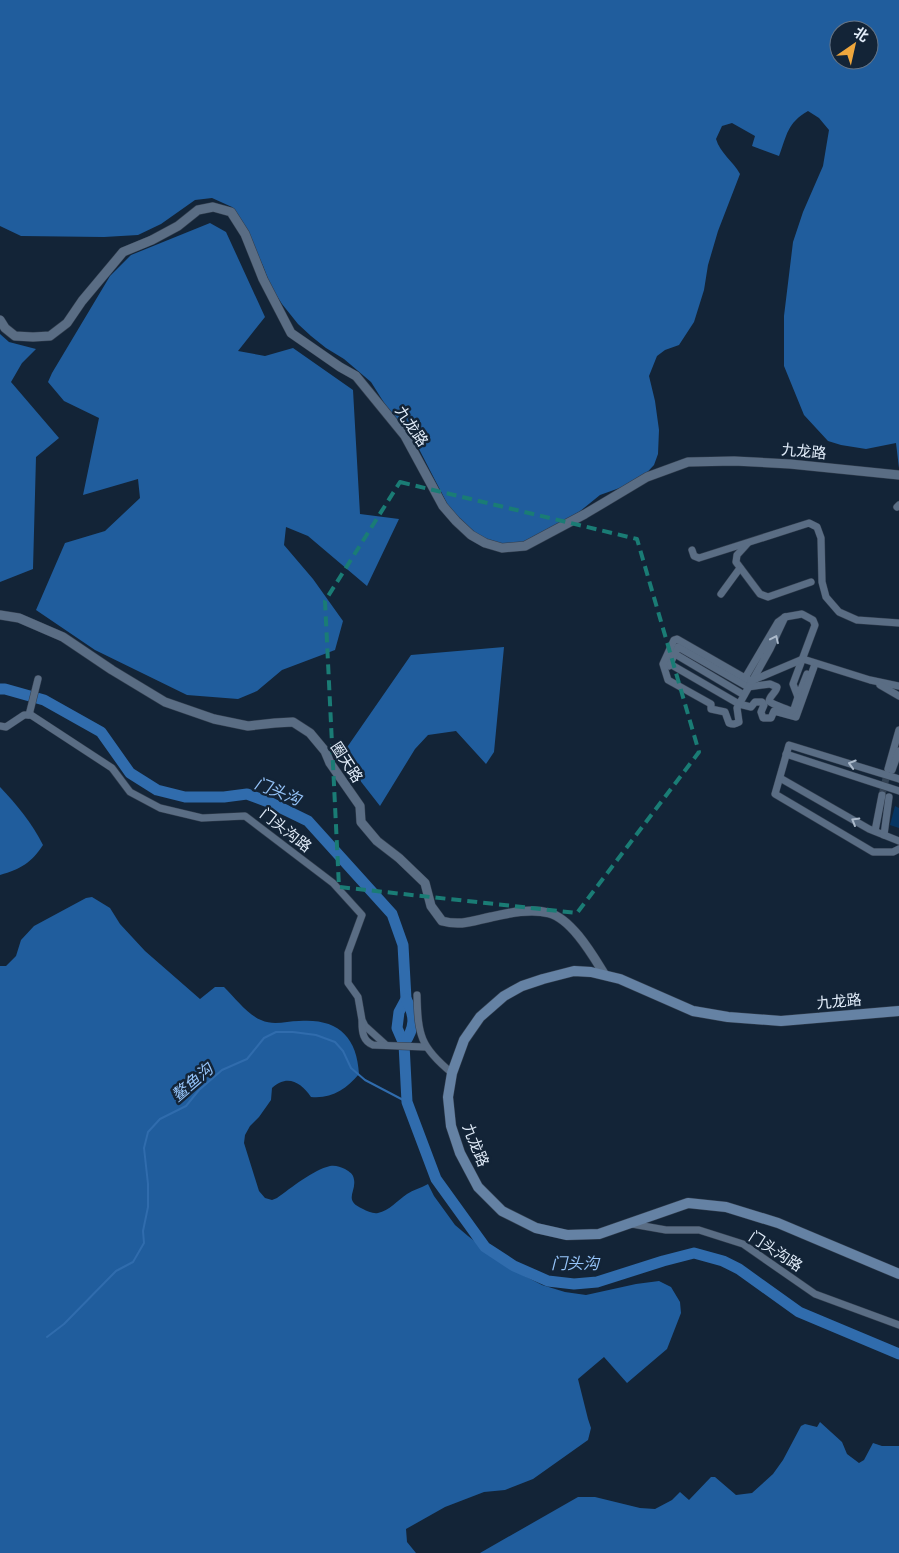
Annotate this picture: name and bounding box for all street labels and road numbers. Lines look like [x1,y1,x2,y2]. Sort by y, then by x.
street label: 九龙路 [392,402,432,450]
street label: 九龙路 [781,440,827,462]
street label: 圈天路 [327,738,367,786]
street label: 门头沟路 [257,804,315,856]
street label: 九龙路 [816,990,862,1012]
street label: 九龙路 [459,1121,493,1169]
street label: 门头沟路 [746,1227,806,1275]

